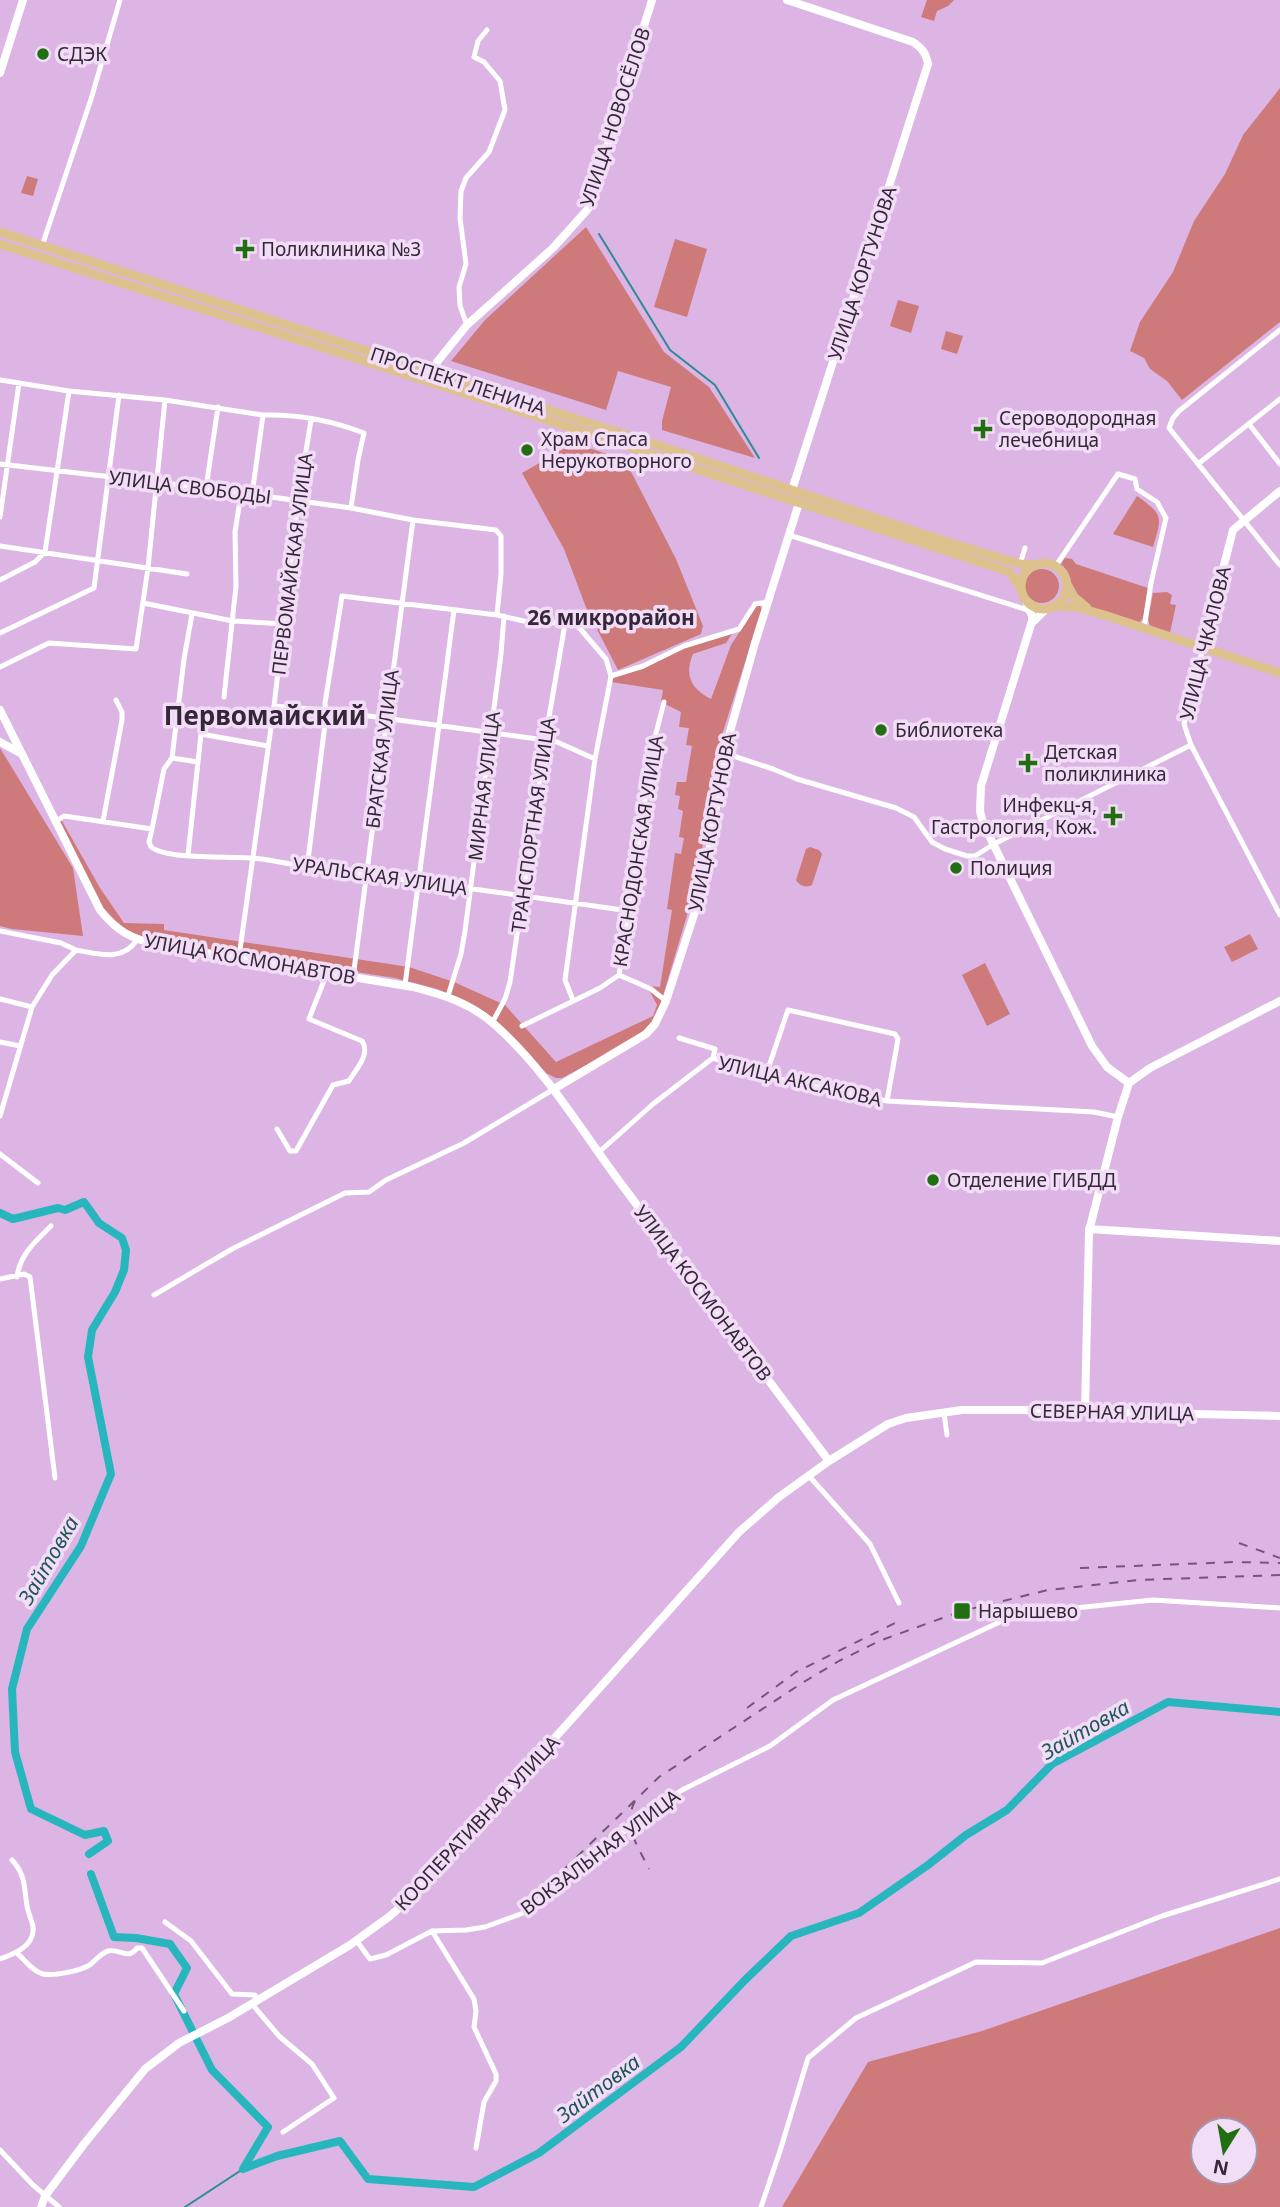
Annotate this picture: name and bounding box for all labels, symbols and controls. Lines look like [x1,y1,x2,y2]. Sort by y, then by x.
street label: УЛИЦА НОВОСЁЛОВ [574,24,656,210]
place label: СДЭК [57,41,107,67]
marker: СДЭК [35,46,51,62]
street label: УЛИЦА КОРТУНОВА [822,182,903,363]
place label: Поликлиника №3 [261,236,421,262]
marker: Поликлиника №3 [235,239,255,259]
street label: ПРОСПЕКТ ЛЕНИНА [367,340,550,422]
place label: Сероводородная лечебница [999,405,1156,453]
marker: Сероводородная лечебница [973,419,993,439]
place label: Храм Спаса Нерукотворного [541,426,692,474]
marker: Храм Спаса Нерукотворного [519,442,535,458]
street label: ПЕРВОМАЙСКАЯ УЛИЦА [265,451,319,677]
street label: УЛИЦА СВОБОДЫ [107,464,273,510]
street label: УЛИЦА ЧКАЛОВА [1173,562,1237,723]
district label: 26 микрорайон [527,603,695,631]
street label: БРАТСКАЯ УЛИЦА [359,667,405,830]
district label: Первомайский [164,697,366,733]
street label: МИРНАЯ УЛИЦА [462,709,506,862]
street label: ТРАНСПОРТНАЯ УЛИЦА [505,715,561,934]
place label: Библиотека [895,717,1003,743]
marker: Библиотека [873,722,889,738]
street label: УЛИЦА КОРТУНОВА [682,730,742,914]
street label: КРАСНОДОНСКАЯ УЛИЦА [607,732,669,969]
place label: Детская поликлиника [1044,739,1167,787]
marker: Детская поликлиника [1018,753,1038,773]
place label: Инфекц-я, Гастрология, Кож. [931,792,1097,840]
marker: Инфекц-я, Гастрология, Кож. [1103,806,1123,826]
street label: УРАЛЬСКАЯ УЛИЦА [291,851,470,901]
place label: Полиция [970,855,1053,881]
marker: Полиция [948,860,964,876]
street label: УЛИЦА КОСМОНАВТОВ [142,928,358,990]
street label: УЛИЦА АКСАКОВА [716,1050,885,1113]
place label: Отделение ГИБДД [947,1167,1116,1193]
marker: Отделение ГИБДД [925,1172,941,1188]
street label: УЛИЦА КОСМОНАВТОВ [628,1200,778,1386]
street label: СЕВЕРНАЯ УЛИЦА [1030,1398,1195,1426]
water label: Зайтовка [11,1511,85,1610]
place label: Нарышево [978,1598,1078,1624]
marker: Нарышево [952,1601,972,1621]
water label: Зайтовка [1035,1692,1134,1766]
street label: КООПЕРАТИВНАЯ УЛИЦА [389,1729,566,1916]
street label: ВОКЗАЛЬНАЯ УЛИЦА [515,1783,686,1921]
water label: Зайтовка [550,2047,646,2129]
north arrow [1189,2116,1259,2186]
text: N [1211,2153,1231,2182]

